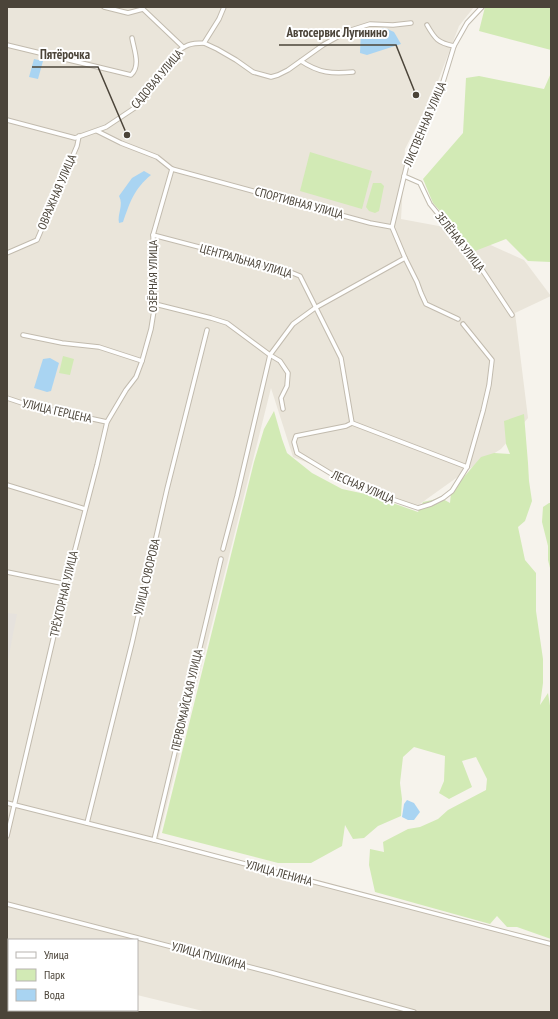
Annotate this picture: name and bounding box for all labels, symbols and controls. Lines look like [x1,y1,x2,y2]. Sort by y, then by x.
callout: Автосервис Лугинино [279,20,396,45]
text: Автосервис Лугинино [285,24,388,41]
callout: Пятёрочка [32,42,98,67]
text: Пятёрочка [40,46,90,63]
street label: САДОВАЯ УЛИЦА [127,46,186,111]
street label: ЛИСТВЕННАЯ УЛИЦА [400,79,449,169]
street label: ОВРАЖНАЯ УЛИЦА [34,151,79,232]
street label: СПОРТИВНАЯ УЛИЦА [253,183,345,222]
street label: ЗЕЛЁНАЯ УЛИЦА [432,209,489,275]
street label: ОЗЁРНАЯ УЛИЦА [145,239,160,312]
street label: ЦЕНТРАЛЬНАЯ УЛИЦА [198,240,294,281]
street label: УЛИЦА ГЕРЦЕНА [21,395,94,426]
street label: ЛЕСНАЯ УЛИЦА [329,466,397,507]
street label: УЛИЦА СУВОРОВА [130,537,163,617]
street label: ТРЁХГОРНАЯ УЛИЦА [46,549,81,638]
street label: ПЕРВОМАЙСКАЯ УЛИЦА [168,647,206,752]
street label: УЛИЦА ЛЕНИНА [244,856,314,889]
street label: УЛИЦА ПУШКИНА [170,938,249,973]
legend [8,939,138,1011]
text: Улица [44,947,69,962]
text: Парк [44,967,65,982]
text: Вода [44,987,65,1002]

